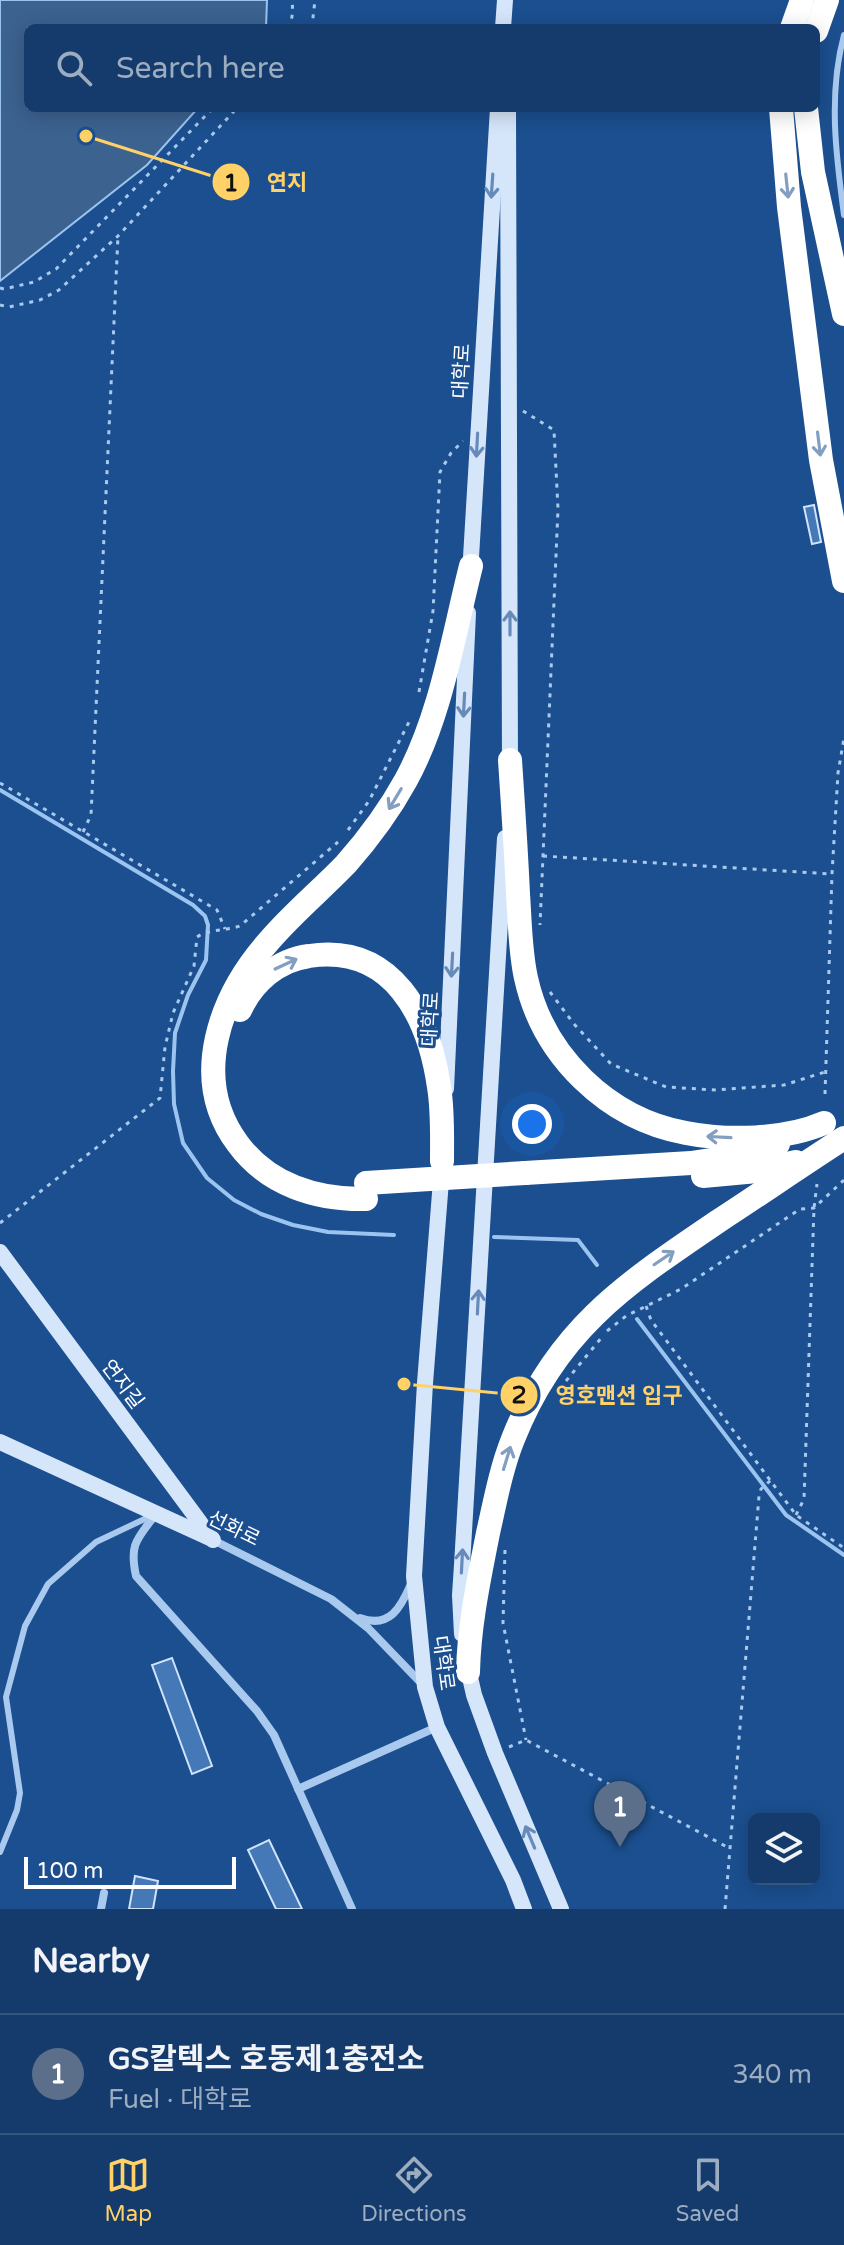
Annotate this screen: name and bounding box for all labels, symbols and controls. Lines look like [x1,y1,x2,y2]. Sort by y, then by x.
search box [24,24,820,112]
icon: search [52,46,96,90]
text: Search here [116,50,285,87]
callout: 연지 [211,159,323,205]
text: 1 [223,169,239,198]
text: 연지 [267,170,307,196]
one-way arrow [485,172,500,199]
one-way arrow [780,172,795,199]
street label: 대학로 [449,343,475,399]
one-way arrow [811,430,826,457]
one-way arrow [469,431,484,458]
one-way arrow [502,610,518,637]
one-way arrow [456,691,471,718]
one-way arrow [386,787,402,810]
one-way arrow [444,951,459,978]
one-way arrow [274,956,298,971]
street label: 대학로 [418,991,444,1047]
your location [512,1104,552,1144]
one-way arrow [706,1129,733,1144]
one-way arrow [653,1250,675,1266]
one-way arrow [470,1289,485,1316]
street label: 연지길 [96,1355,148,1414]
callout: 영호맨션 입구 [499,1372,698,1418]
text: 2 [511,1381,527,1410]
text: 영호맨션 입구 [555,1383,683,1409]
one-way arrow [500,1445,515,1471]
street label: 선화로 [203,1506,264,1552]
one-way arrow [455,1548,470,1575]
street label: 대학로 [427,1634,459,1692]
pin: 1 [594,1781,646,1847]
map controls [748,1813,820,1885]
button: layers [748,1813,820,1885]
one-way arrow [521,1826,536,1850]
scale bar [24,1853,236,1889]
text: 100 m [36,1858,103,1884]
text: Nearby [32,1941,150,1982]
text: GS칼텍스 호동제1충전소 [108,2041,424,2078]
text: 1 [50,2059,66,2090]
text: 340 m [732,2059,812,2090]
text: Fuel · 대학로 [108,2084,252,2115]
tab: Map [105,2153,152,2227]
tab: Directions [361,2153,467,2227]
tab: Saved [676,2153,739,2227]

